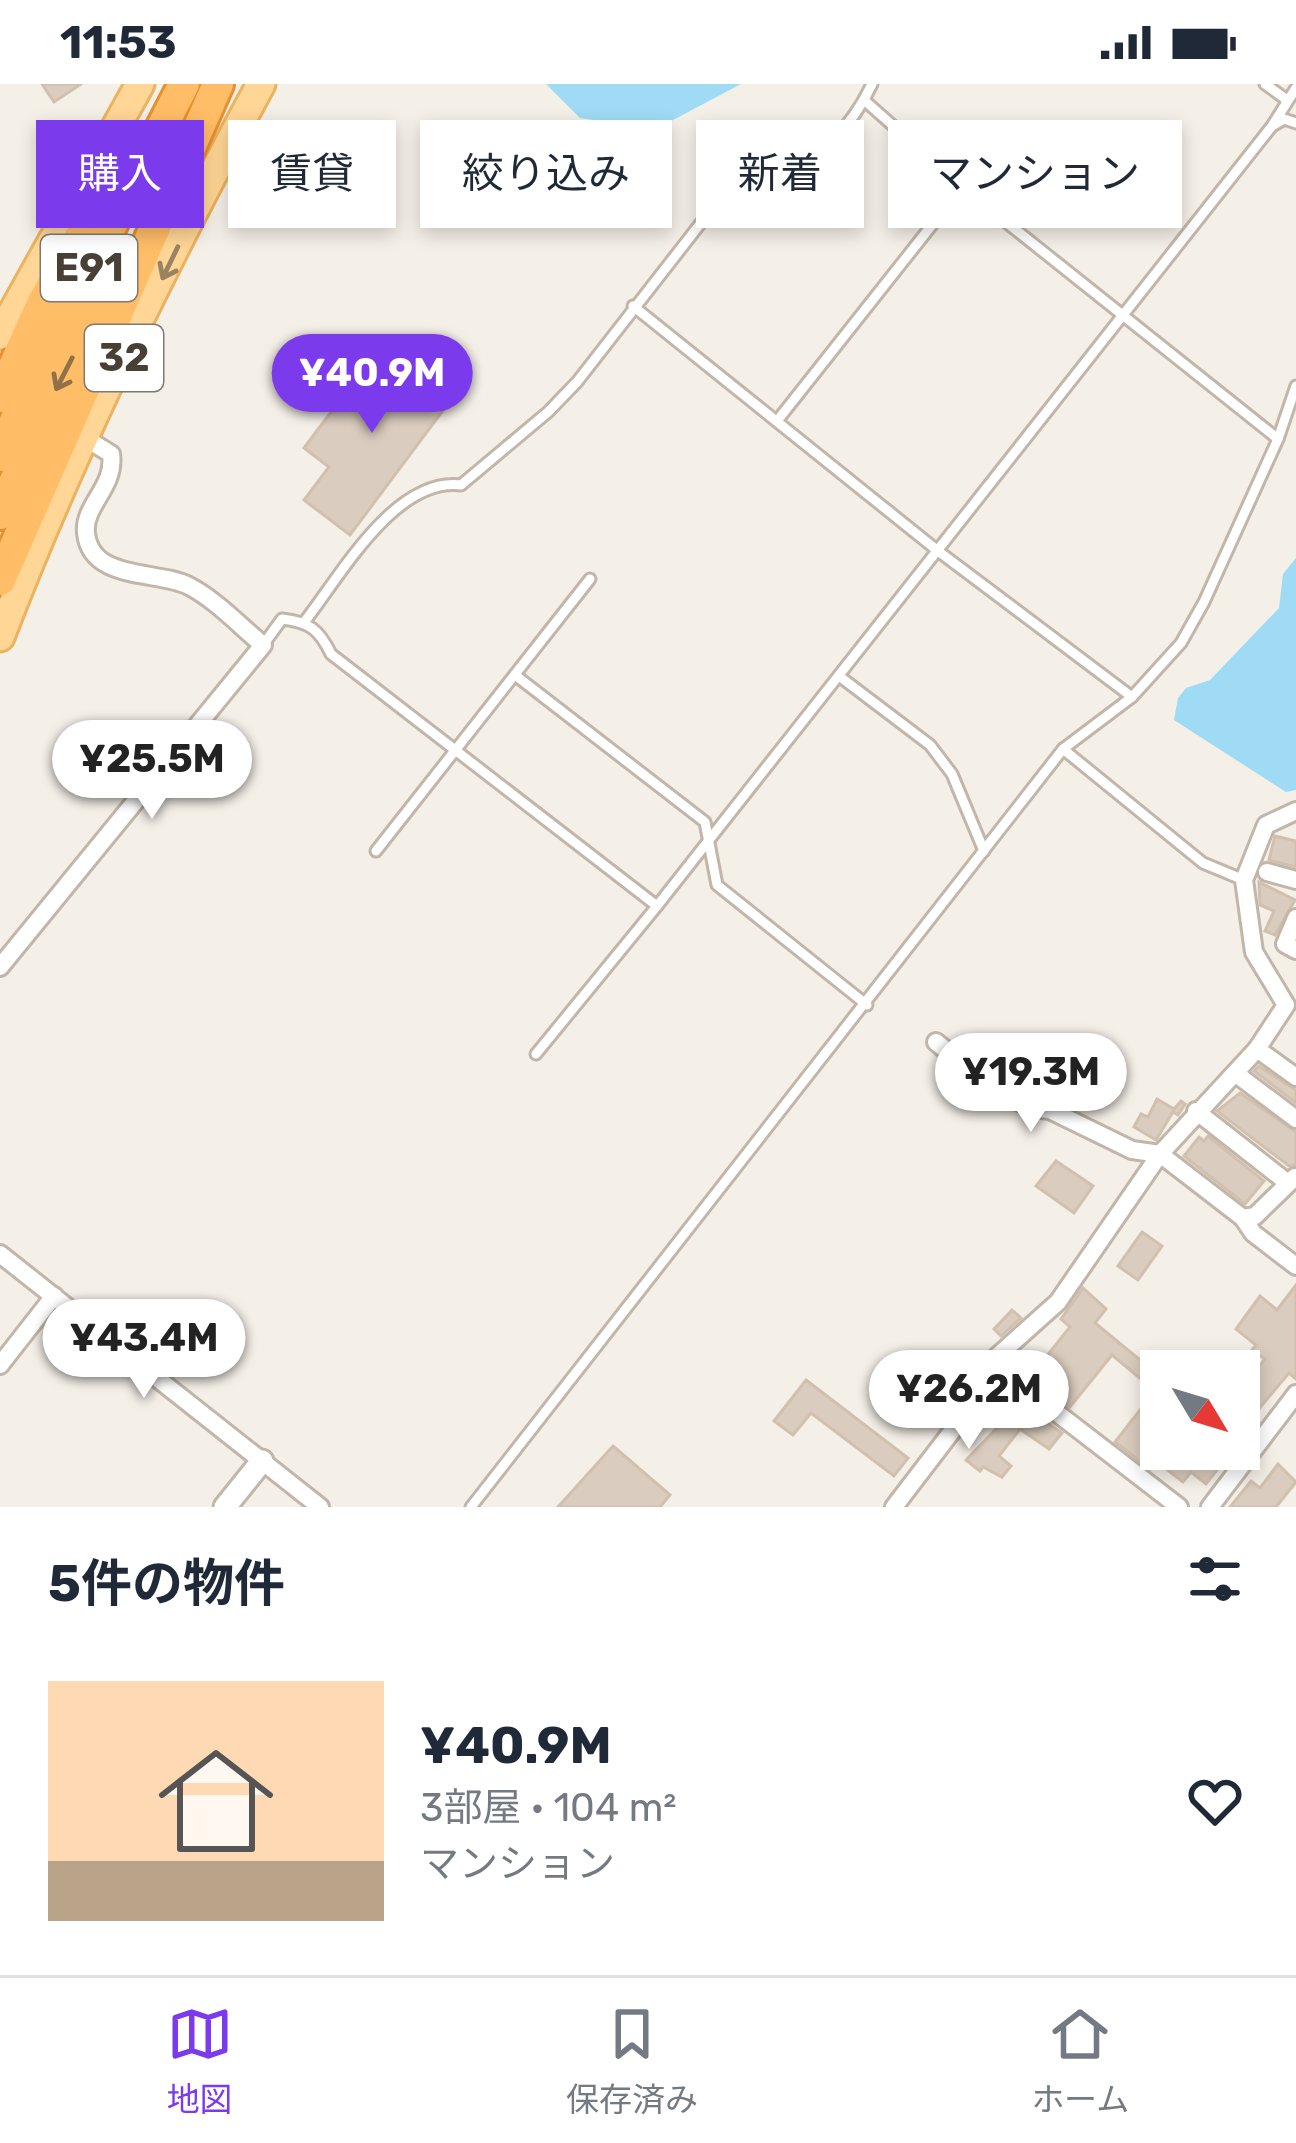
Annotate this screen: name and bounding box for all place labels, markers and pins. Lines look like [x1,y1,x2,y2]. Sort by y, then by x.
pin: ¥40.9M [274,334,470,436]
pin: ¥25.5M [54,720,250,822]
pin: ¥19.3M [933,1033,1129,1135]
pin: ¥43.4M [46,1299,242,1401]
pin: ¥26.2M [871,1350,1067,1452]

